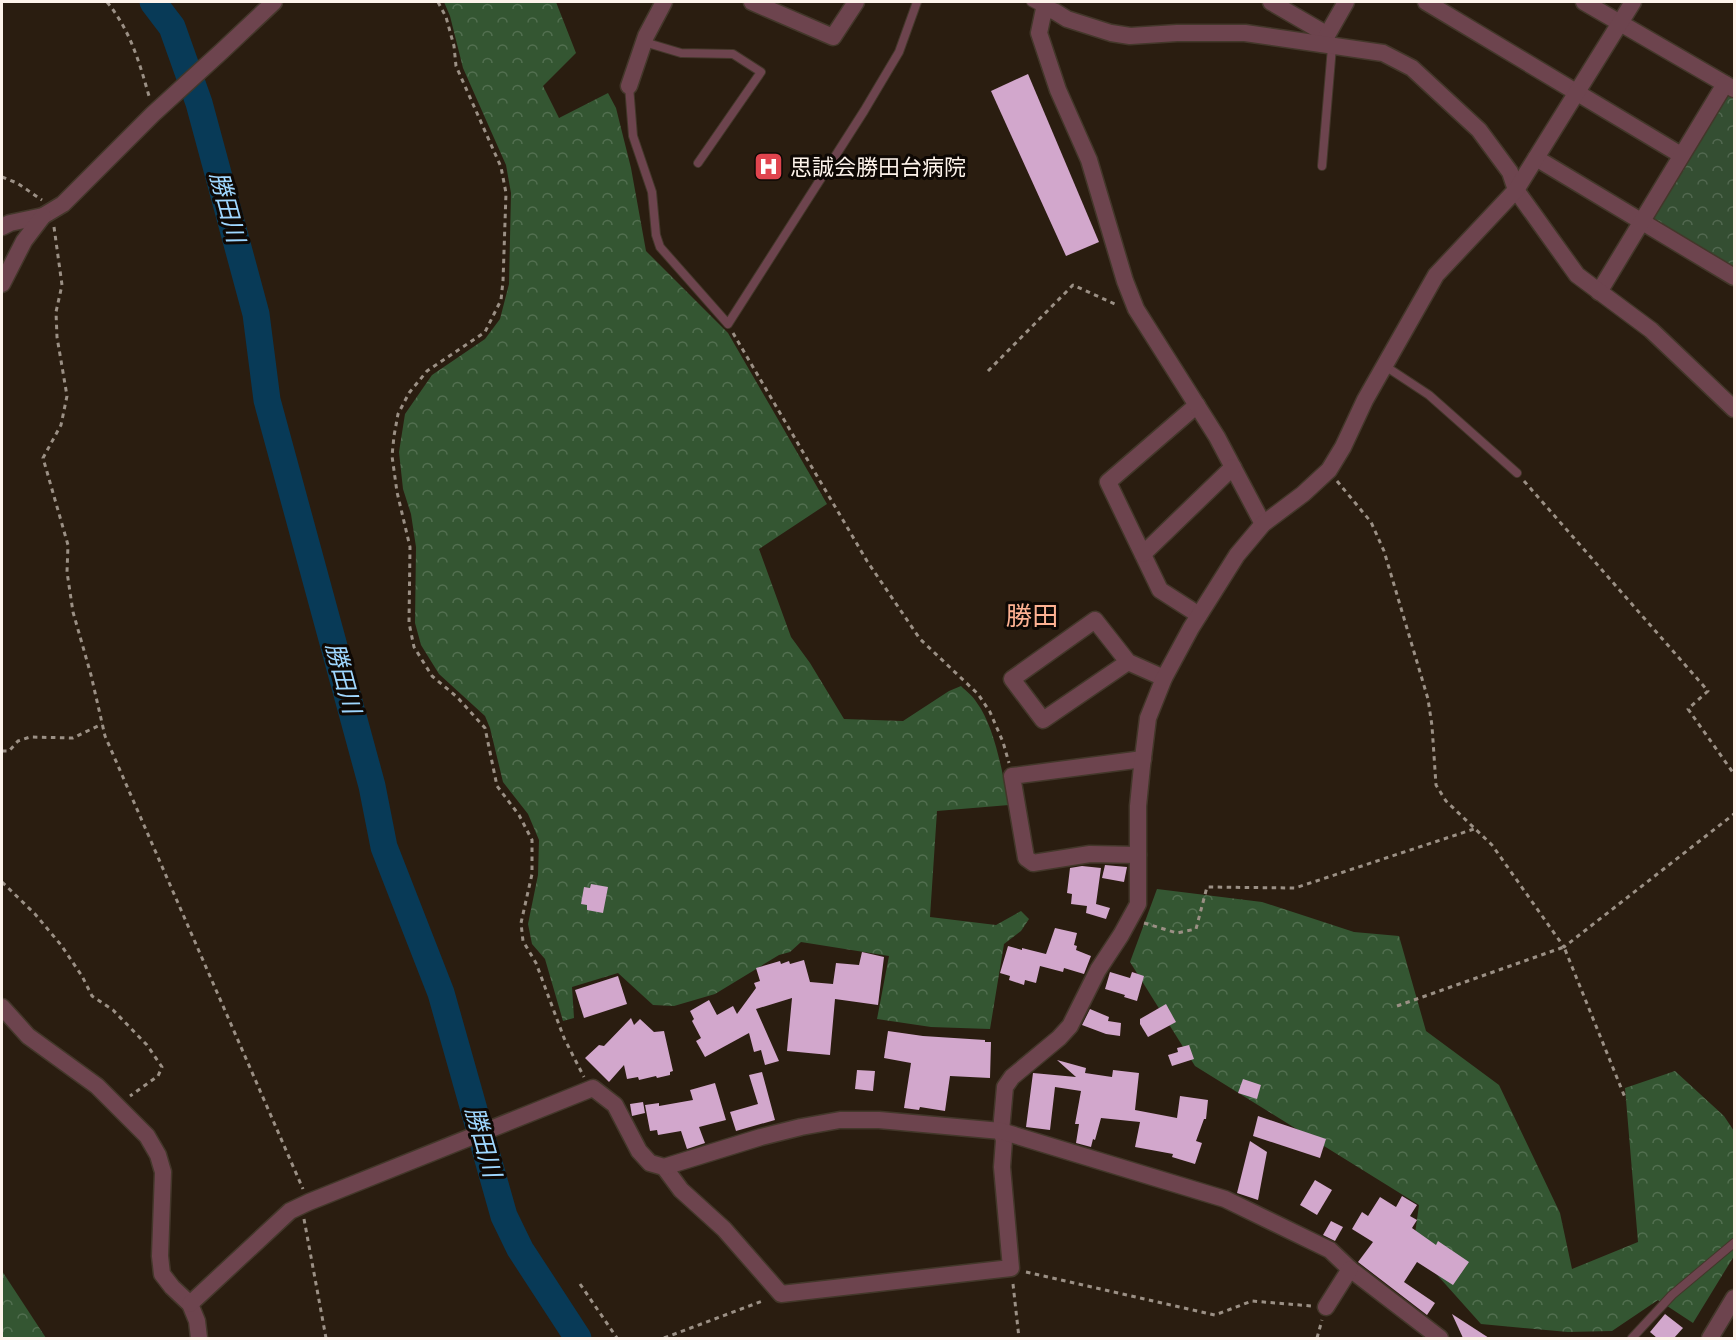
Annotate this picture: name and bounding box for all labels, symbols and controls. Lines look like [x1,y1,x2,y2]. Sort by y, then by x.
place label: 思誠会勝田台病院 [790,150,966,184]
hospital icon: 思誠会勝田台病院 [753,151,785,183]
water label: 勝田川 [201,167,255,249]
district label: 勝田 [1006,596,1058,635]
water label: 勝田川 [317,638,371,720]
water label: 勝田川 [457,1102,512,1184]

